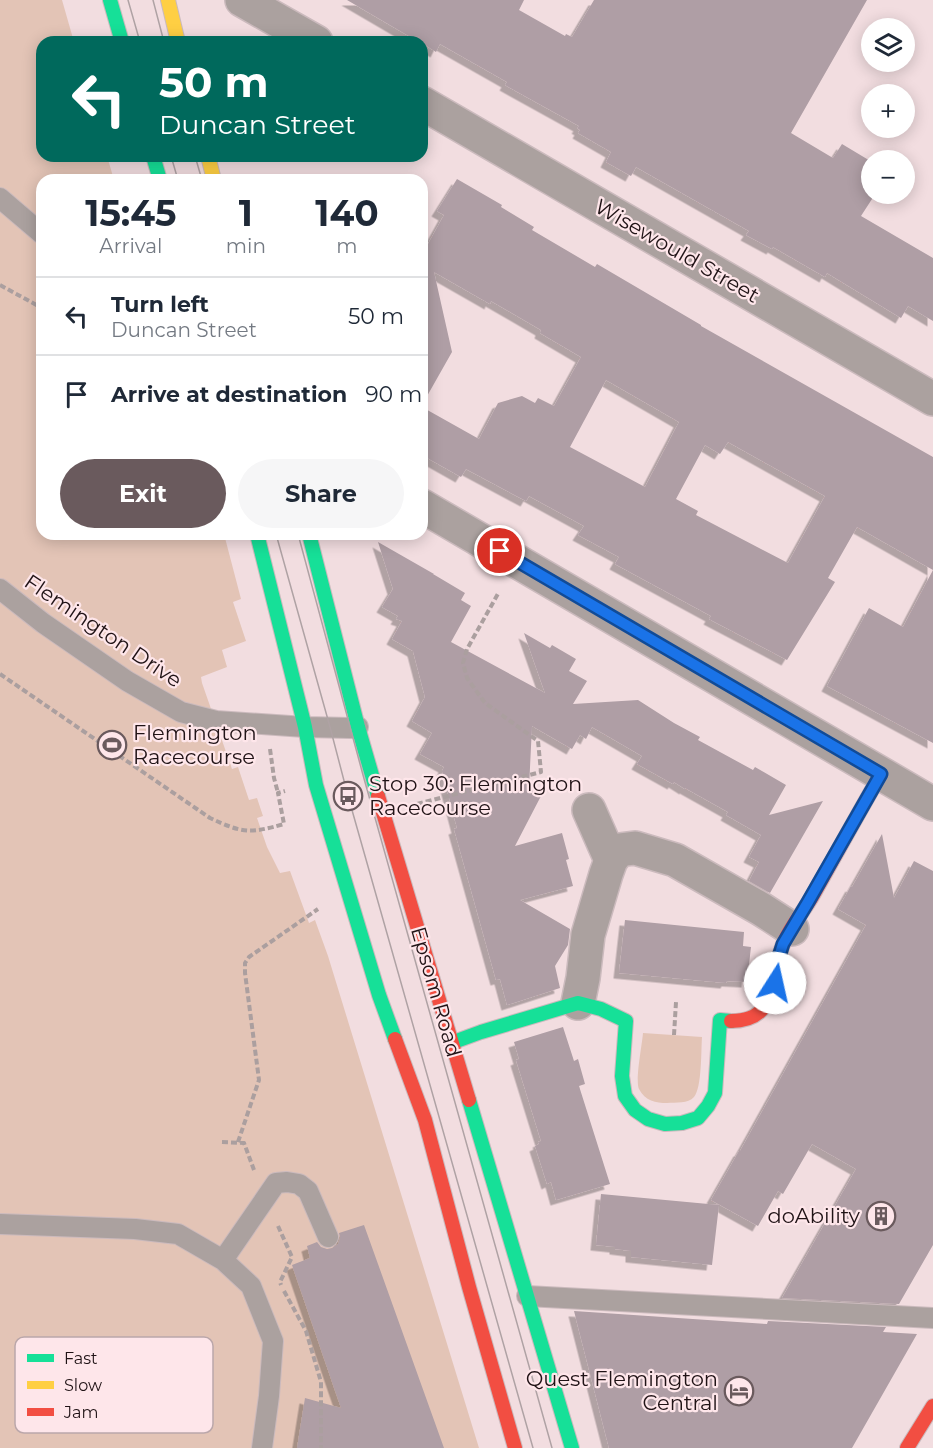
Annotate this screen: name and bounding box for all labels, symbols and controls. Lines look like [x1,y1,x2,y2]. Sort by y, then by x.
map controls [861,18,915,204]
button: layers [861,18,915,72]
text: 50 m [159,56,268,108]
icon: left [60,60,138,138]
button: + [861,84,915,138]
text: Duncan Street [159,108,356,141]
button: − [861,150,915,204]
text: 15:45 [85,191,177,235]
text: 1 [239,191,253,235]
text: 140 [315,191,379,235]
street label: Wisewould Street [591,193,764,308]
text: Arrival [99,234,162,258]
text: min [226,234,266,258]
text: m [336,234,358,258]
text: Turn left [111,291,209,318]
icon: left [60,300,93,333]
text: 50 m [348,303,404,330]
text: Duncan Street [111,318,257,342]
icon: arrive [60,378,93,411]
text: Arrive at destination [111,381,347,408]
text: 90 m [365,381,422,408]
button: Exit [60,459,226,528]
button: Share [238,459,404,528]
pin [474,525,525,576]
icon: arrive [483,534,516,567]
street label: Flemington Drive [20,569,187,692]
place label: Flemington Racecourse [133,720,257,769]
sports icon: Flemington Racecourse [96,729,128,761]
place label: Stop 30: Flemington Racecourse [369,771,582,820]
bus stop icon: Stop 30: Flemington Racecourse [332,780,364,812]
street label: Epsom Road [406,924,467,1060]
position arrow [743,951,807,1015]
building icon: doAbility [865,1200,897,1232]
place label: doAbility [768,1203,861,1228]
legend [15,1337,213,1433]
text: Fast [64,1349,98,1368]
place label: Quest Flemington Central [526,1366,718,1415]
hotel icon: Quest Flemington Central [723,1375,755,1407]
text: Slow [64,1376,102,1395]
text: Jam [63,1403,98,1422]

